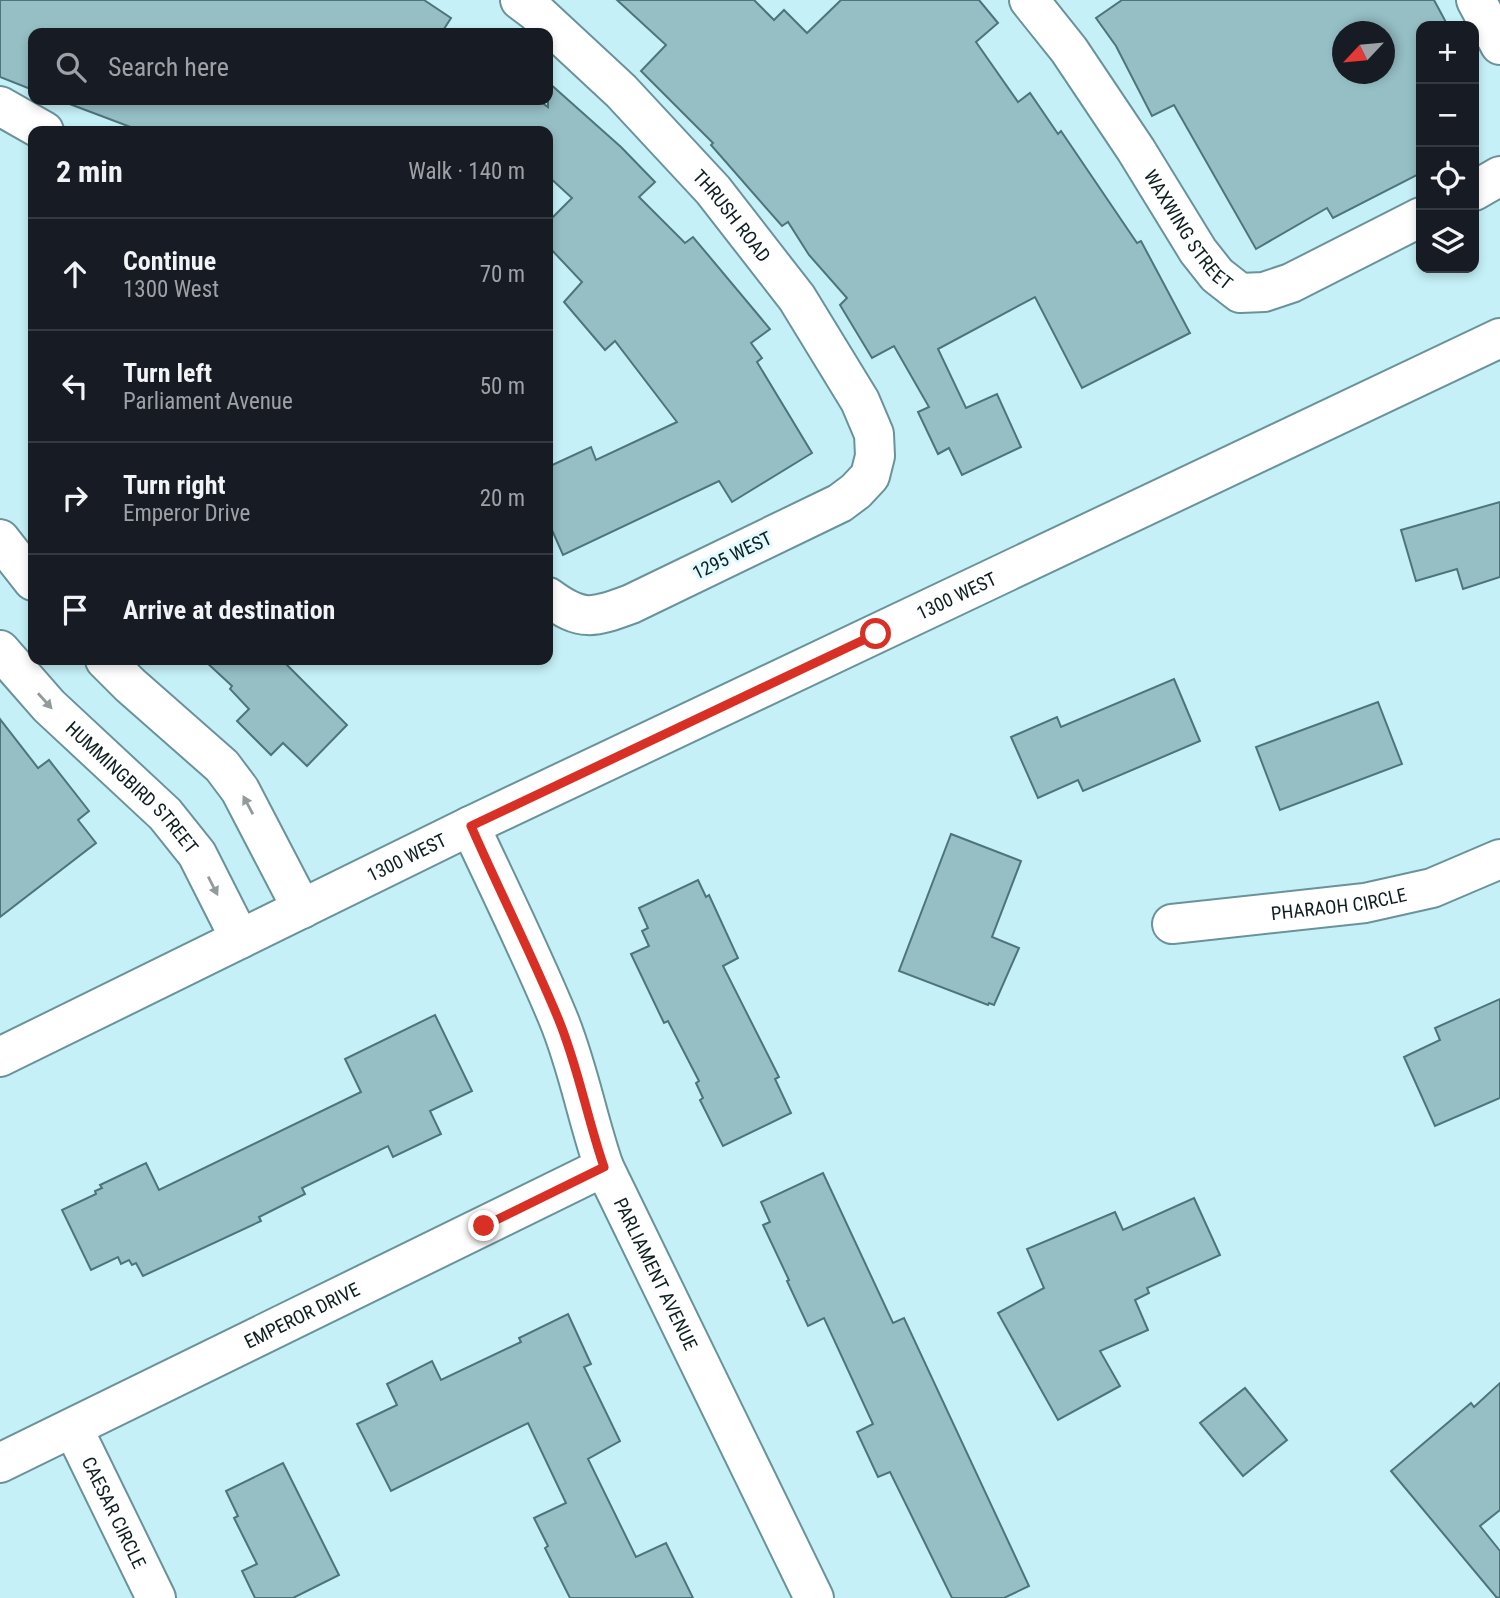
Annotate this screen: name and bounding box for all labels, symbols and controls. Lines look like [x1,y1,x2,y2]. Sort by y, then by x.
north arrow [1332,21,1395,84]
map controls [1416,21,1479,273]
button: + [1416,21,1479,84]
search box [28,28,553,105]
icon: search [52,48,90,86]
text: Search here [108,52,229,82]
button: − [1416,84,1479,147]
button: locate [1416,147,1479,210]
text: 2 min [56,154,123,189]
text: Walk · 140 m [408,158,525,185]
street label: THRUSH ROAD [688,165,775,267]
street label: WAXWING STREET [1139,166,1237,295]
button: layers [1416,210,1479,273]
text: Continue [123,246,216,276]
icon: ahead [56,255,94,293]
text: 70 m [480,261,525,288]
text: 1300 West [123,276,219,303]
text: Turn left [123,358,212,388]
icon: left [56,367,94,405]
text: 50 m [480,373,525,400]
text: Parliament Avenue [123,388,293,415]
text: Turn right [123,470,225,500]
icon: right [56,479,94,517]
text: 20 m [480,485,525,512]
text: Emperor Drive [123,500,250,527]
street label: 1295 WEST [689,526,776,585]
street label: 1300 WEST [913,567,1000,625]
icon: arrive [56,591,94,629]
text: Arrive at destination [123,595,335,625]
route start [860,618,891,649]
one-way arrow [37,692,53,710]
street label: HUMMINGBIRD STREET [61,717,203,858]
one-way arrow [242,795,254,814]
street label: 1300 WEST [363,828,450,887]
one-way arrow [207,876,219,896]
street label: PHARAOH CIRCLE [1270,883,1409,925]
street label: PARLIAMENT AVENUE [609,1194,702,1354]
route end [468,1210,499,1241]
street label: EMPEROR DRIVE [240,1278,363,1354]
street label: CAESAR CIRCLE [77,1453,151,1572]

